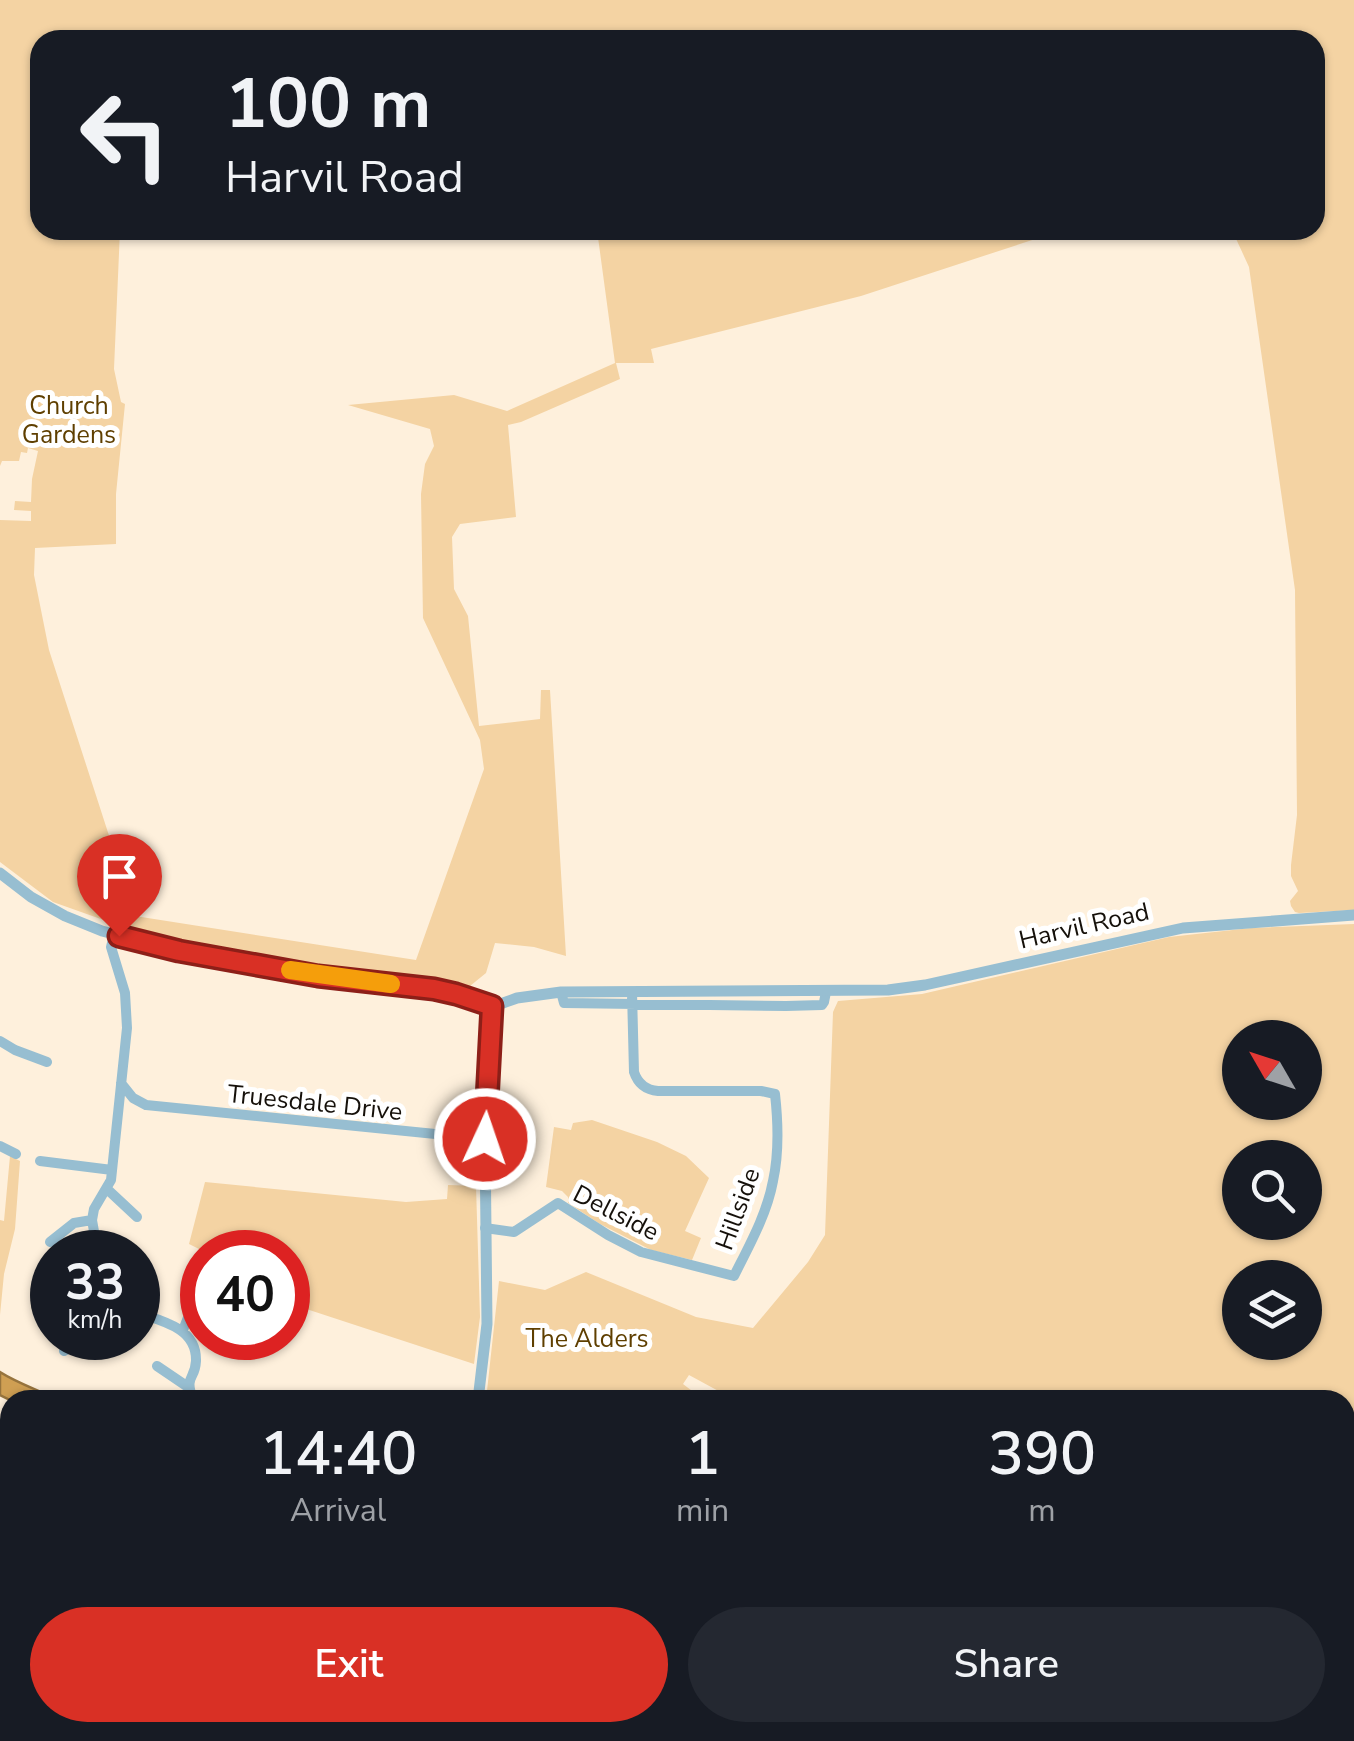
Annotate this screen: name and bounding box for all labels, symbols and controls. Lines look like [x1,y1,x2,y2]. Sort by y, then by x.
text: 100 m [225,56,431,152]
icon: left [60,70,190,200]
text: Harvil Road [225,147,464,208]
park label: Church Gardens [22,389,116,452]
pin [77,834,162,937]
icon: arrive [92,849,147,904]
street label: Harvil Road [1016,895,1152,957]
north arrow [1222,1020,1322,1120]
map controls [1222,1020,1322,1360]
street label: Truesdale Drive [226,1077,404,1129]
position arrow [433,1087,537,1191]
button: search [1222,1140,1322,1240]
street label: Hillside [707,1163,769,1255]
street label: Dellside [567,1177,665,1249]
speed limit sign: 40 [180,1230,310,1360]
text: 33 [65,1248,125,1317]
button: layers [1222,1260,1322,1360]
text: km/h [67,1303,123,1337]
park label: The Alders [525,1322,649,1356]
text: 14:40 [259,1413,417,1495]
text: 1 [685,1413,721,1495]
text: 390 [988,1413,1096,1495]
text: Arrival [290,1489,386,1532]
text: min [676,1489,729,1532]
text: m [1028,1489,1056,1532]
button: Exit [30,1607,668,1722]
button: Share [688,1607,1325,1722]

